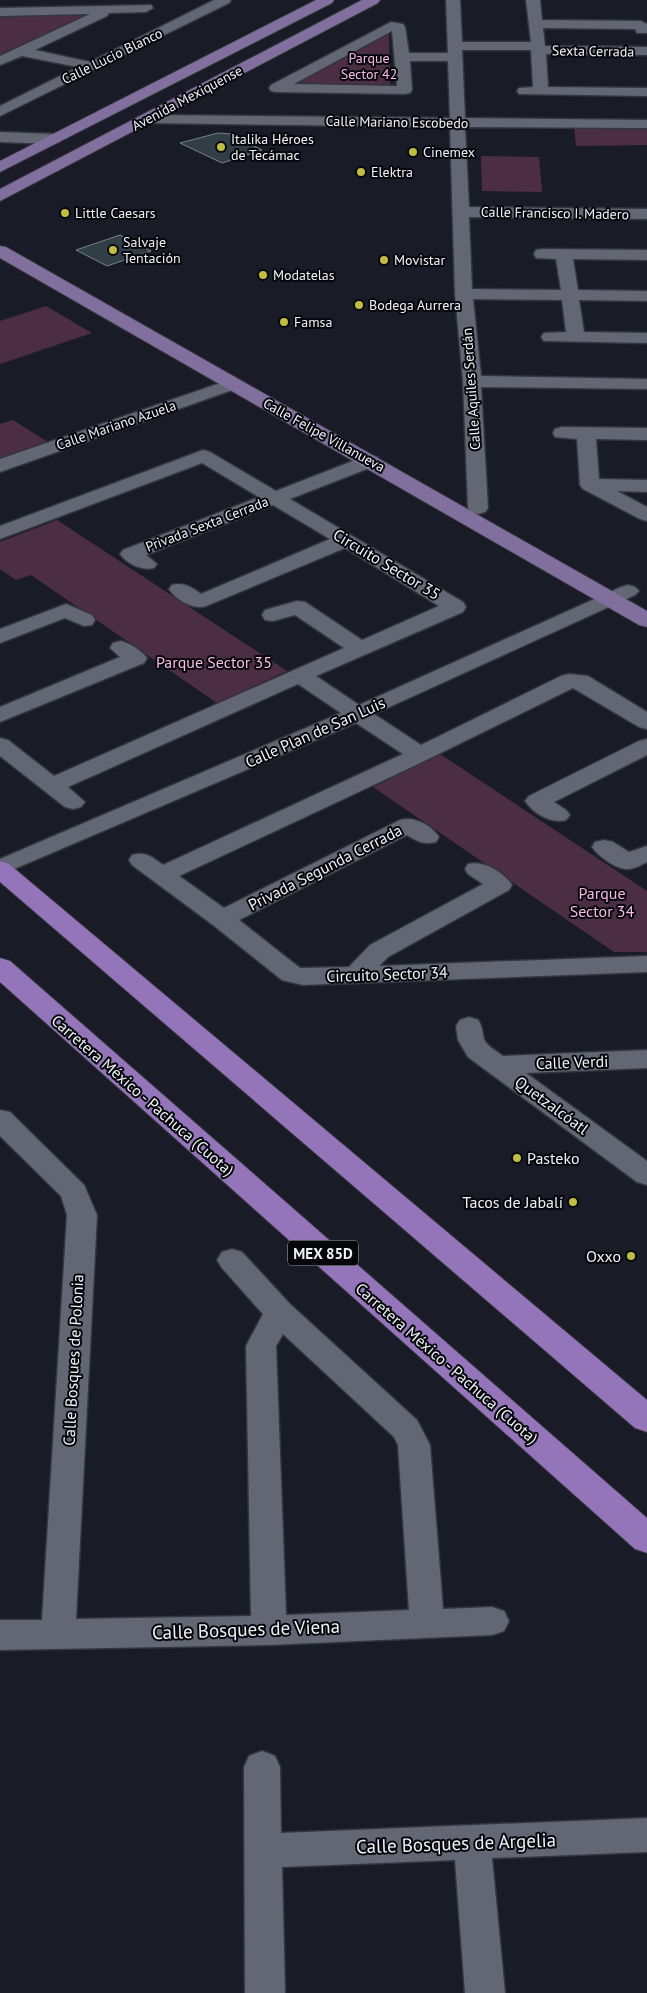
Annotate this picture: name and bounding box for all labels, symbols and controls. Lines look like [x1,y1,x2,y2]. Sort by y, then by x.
street label: Calle Lucio Blanco [59,24,165,88]
street label: Sexta Cerrada [552,41,634,61]
park label: Parque Sector 42 [341,49,397,83]
street label: Avenida Mexiquense [129,61,245,135]
street label: Calle Mariano Escobedo [326,112,468,132]
place label: Italika Héroes de Tecámac [231,130,314,164]
marker: Italika Héroes de Tecámac [215,141,227,153]
place label: Cinemex [423,143,475,161]
marker: Cinemex [407,146,419,158]
place label: Elektra [371,163,413,181]
marker: Elektra [355,166,367,178]
street label: Calle Francisco I. Madero [481,203,629,223]
place label: Little Caesars [75,204,156,222]
marker: Little Caesars [59,207,71,219]
place label: Salvaje Tentación [123,233,181,267]
marker: Salvaje Tentación [107,244,119,256]
place label: Movistar [394,251,445,269]
marker: Movistar [378,254,390,266]
place label: Modatelas [273,266,335,284]
marker: Modatelas [257,269,269,281]
place label: Bodega Aurrera [369,296,461,314]
marker: Bodega Aurrera [353,299,365,311]
place label: Famsa [294,313,332,331]
marker: Famsa [278,316,290,328]
street label: Calle Aquiles Serdán [458,327,484,451]
street label: Calle Felipe Villanueva [260,394,388,476]
street label: Calle Mariano Azuela [54,396,178,454]
street label: Privada Sexta Cerrada [143,492,271,556]
street label: Circuito Sector 35 [330,524,444,604]
park label: Parque Sector 35 [156,652,272,672]
street label: Calle Plan de San Luis [242,692,388,772]
street label: Privada Segunda Cerrada [245,820,405,914]
park label: Parque Sector 34 [570,883,635,921]
street label: Circuito Sector 34 [326,962,448,986]
street label: Carretera México - Pachuca (Cuota) [48,1010,238,1180]
street label: Calle Verdi [535,1051,609,1073]
street label: Quetzalcóatl [511,1072,593,1139]
place label: Pasteko [527,1148,579,1168]
marker: Pasteko [511,1152,523,1164]
place label: Tacos de Jabalí [462,1192,563,1212]
marker: Tacos de Jabalí [567,1196,579,1208]
road number: MEX 85D [288,1240,358,1266]
place label: Oxxo [586,1246,621,1266]
marker: Oxxo [625,1250,637,1262]
street label: Calle Bosques de Polonia [59,1274,87,1446]
street label: Carretera México - Pachuca (Cuota) [352,1278,542,1448]
street label: Calle Bosques de Viena [152,1614,340,1644]
street label: Calle Bosques de Argelia [356,1828,556,1858]

